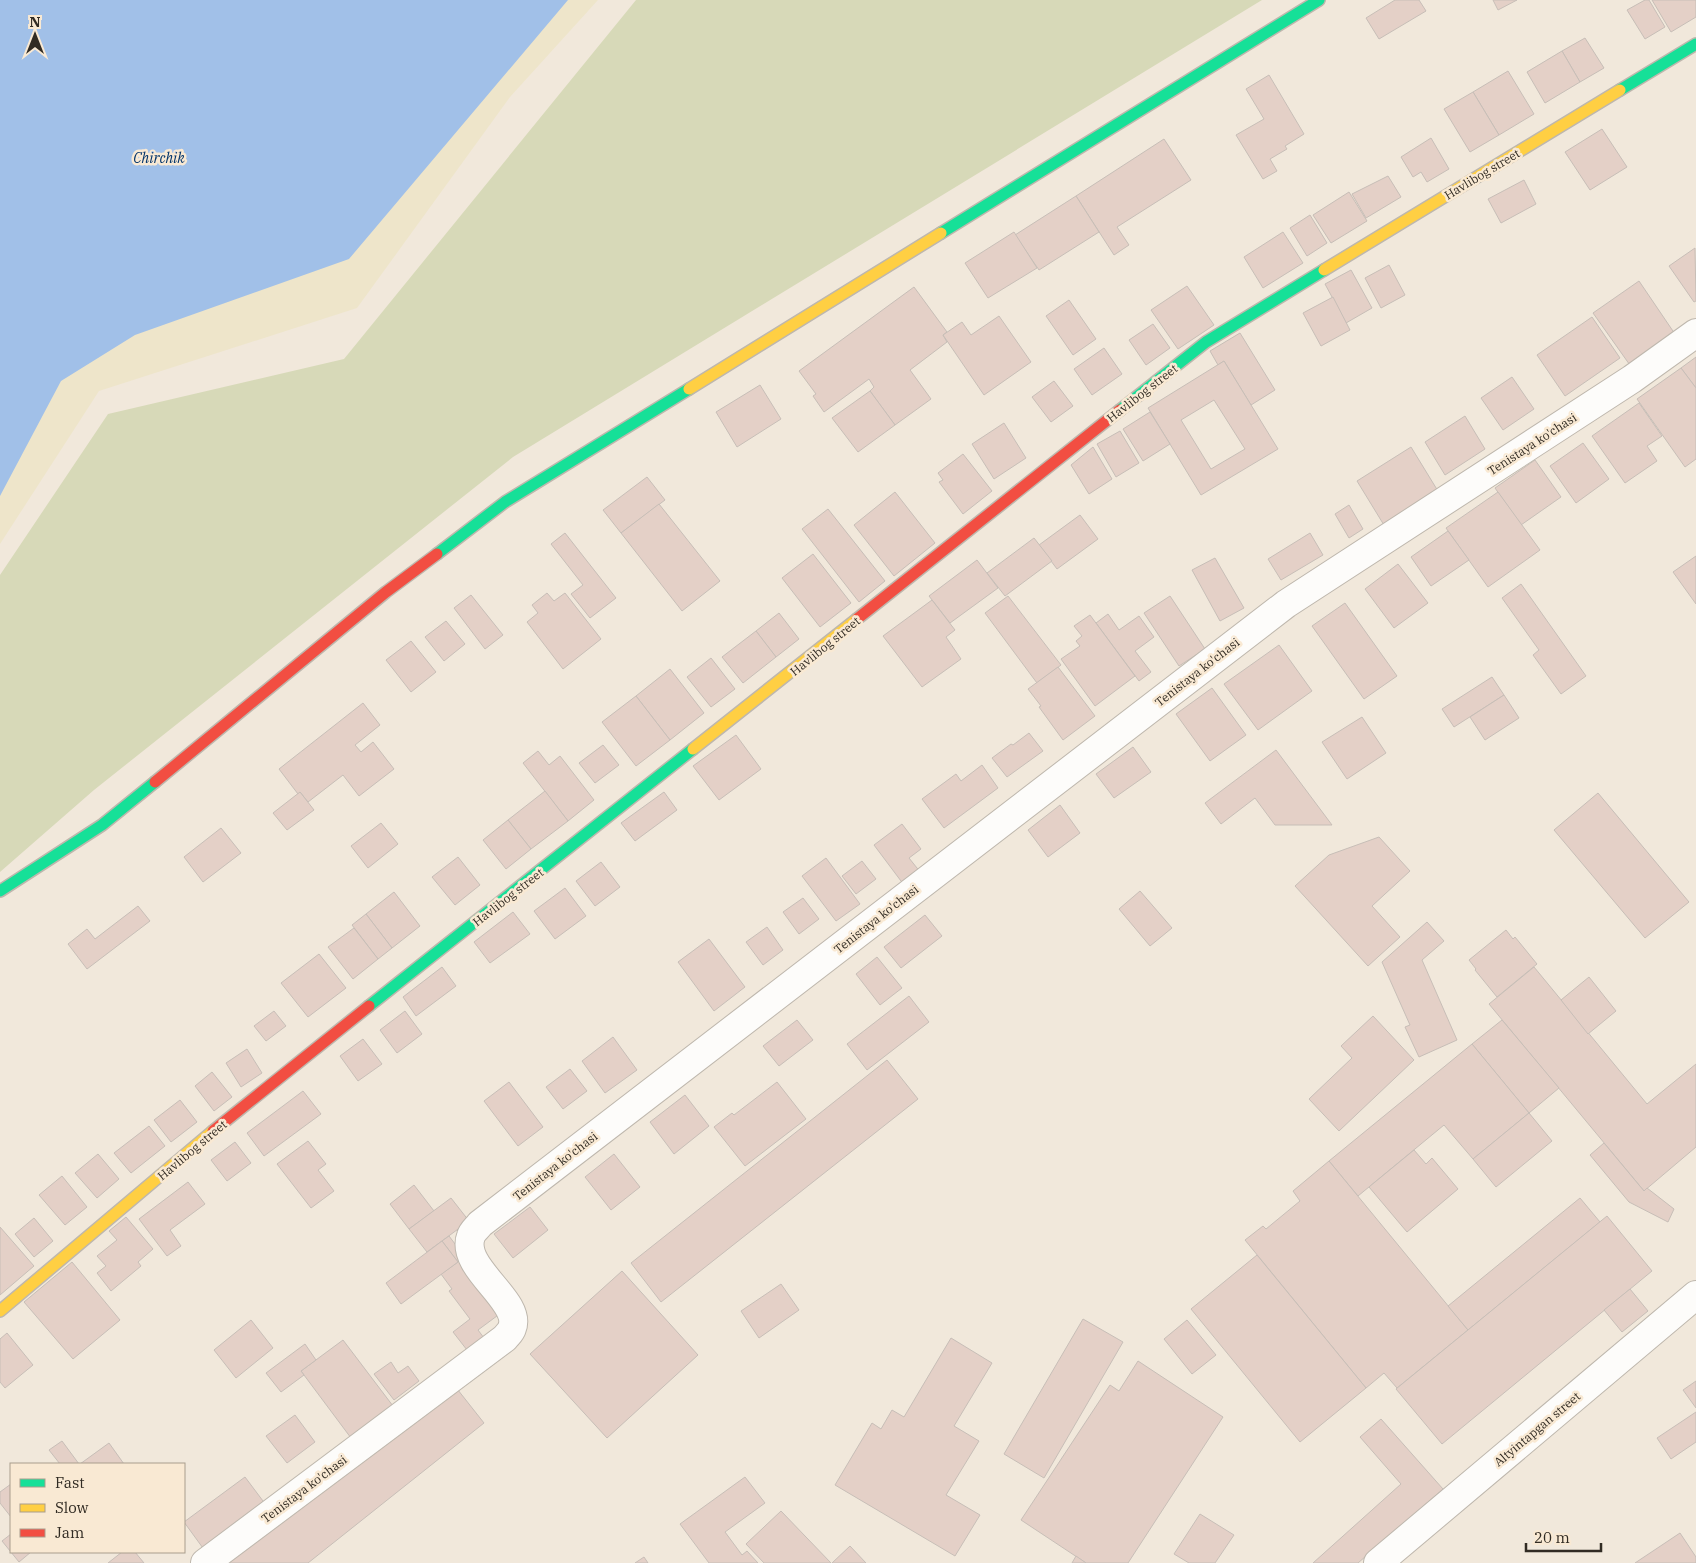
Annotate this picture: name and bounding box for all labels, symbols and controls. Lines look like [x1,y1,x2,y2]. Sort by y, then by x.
north arrow [10,10,60,60]
text: N [29,13,41,31]
street label: Hаvlibog street [1441,146,1523,202]
water label: Chirchik [133,149,185,167]
street label: Hаvlibog street [1104,361,1180,425]
street label: Tenistaya ko'chasi [1485,410,1579,478]
street label: Hаvlibog street [787,613,863,679]
street label: Tenistaya ko'chasi [1152,634,1242,710]
street label: Hаvlibog street [470,865,546,929]
street label: Tenistaya ko'chasi [831,881,921,957]
street label: Hаvlibog street [154,1117,230,1183]
street label: Tenistaya ko'chasi [510,1128,600,1204]
street label: Altyintapgan street [1491,1389,1583,1469]
street label: Tenistaya ko'chasi [258,1452,350,1526]
legend [10,1463,185,1553]
text: Fast [55,1473,85,1492]
text: Slow [55,1498,89,1517]
scale bar [1526,1520,1601,1552]
text: Jam [55,1523,84,1542]
text: 20 m [1534,1528,1570,1547]

